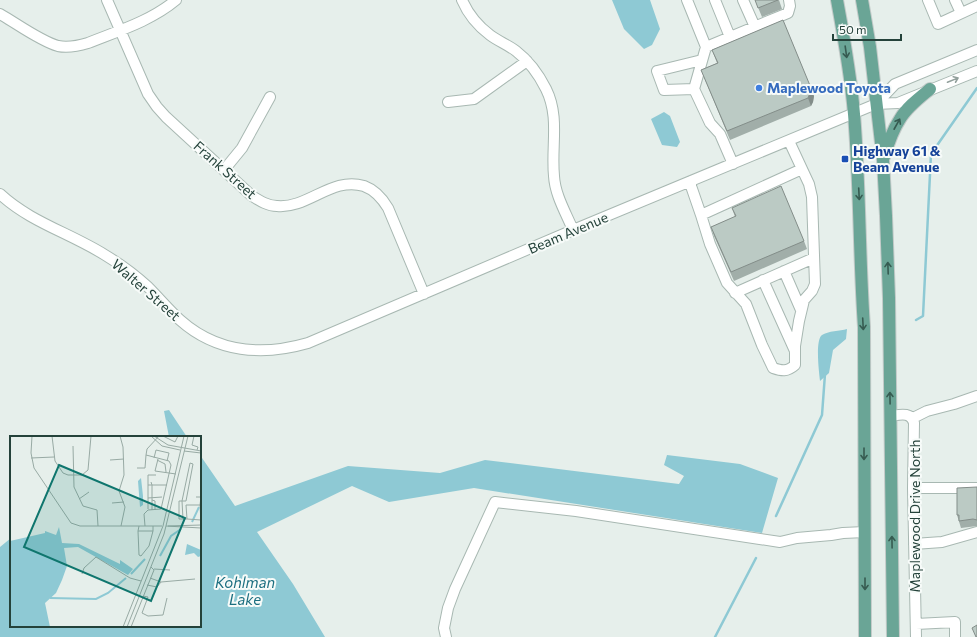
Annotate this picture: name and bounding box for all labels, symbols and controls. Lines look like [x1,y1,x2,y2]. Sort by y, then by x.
scale bar [833,16,901,42]
text: 50 m [839,22,867,36]
one-way arrow [842,45,850,58]
one-way arrow [947,76,959,83]
place label: Maplewood Toyota [767,79,891,96]
marker: Maplewood Toyota [754,83,764,93]
one-way arrow [893,118,901,130]
street label: Frank Street [190,137,260,202]
place label: Highway 61 & Beam Avenue [853,142,941,175]
marker: Highway 61 & Beam Avenue [840,154,850,164]
one-way arrow [855,187,863,200]
street label: Beam Avenue [525,208,610,257]
street label: Walter Street [109,255,184,324]
one-way arrow [884,262,891,275]
one-way arrow [860,317,867,330]
one-way arrow [886,392,894,405]
inset map [10,436,201,627]
street label: Maplewood Drive North [906,440,923,592]
one-way arrow [860,447,868,460]
one-way arrow [888,536,896,549]
water label: Kohlman Lake [215,573,275,608]
one-way arrow [861,577,869,590]

